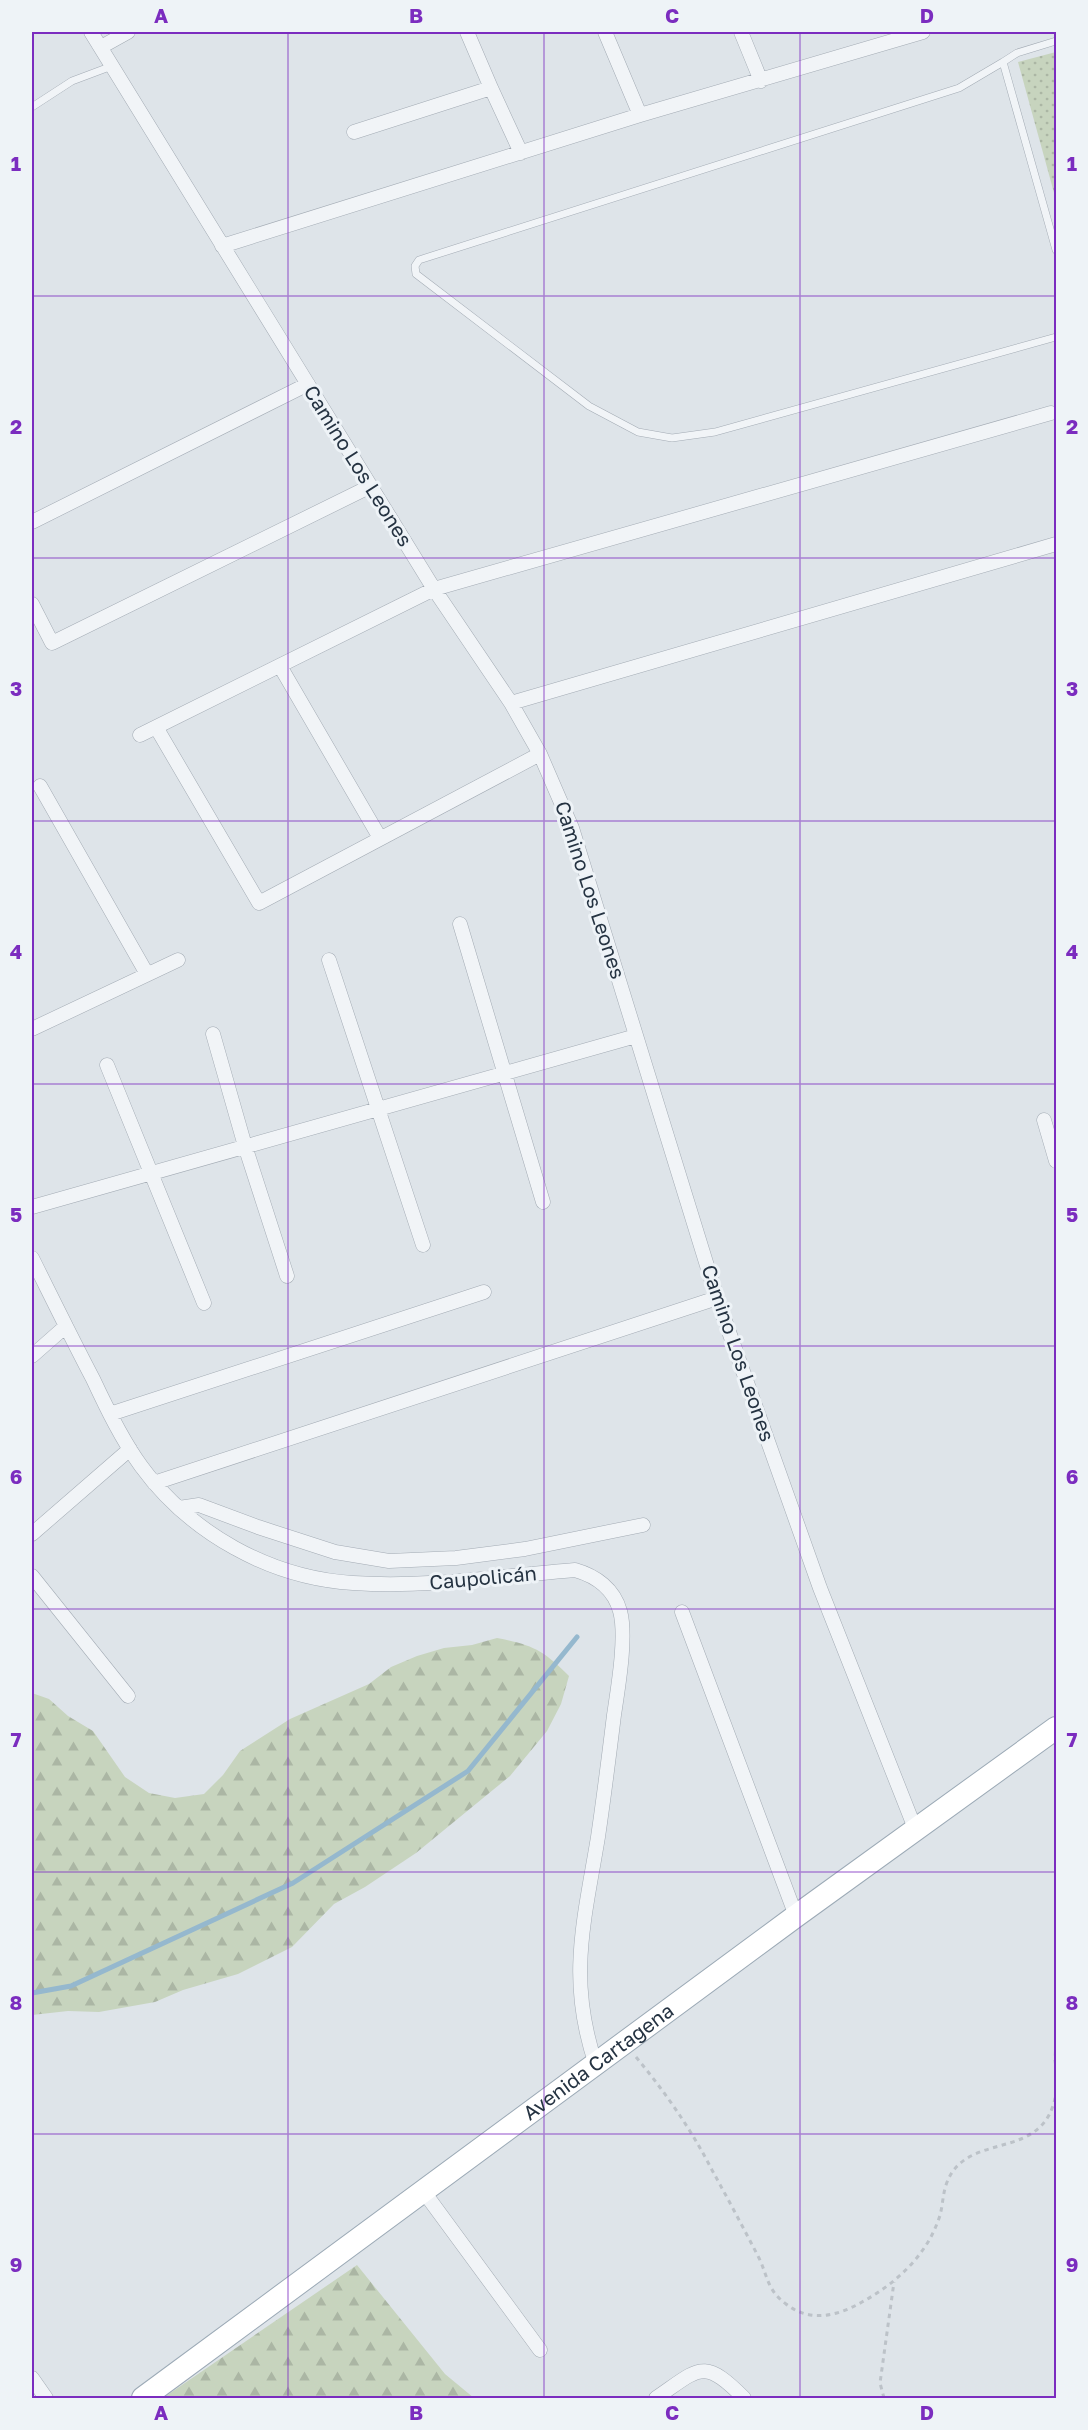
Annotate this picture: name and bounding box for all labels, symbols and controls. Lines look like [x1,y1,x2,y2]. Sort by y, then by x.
text: A [154,3,168,27]
text: B [409,3,423,27]
text: C [665,3,679,27]
text: D [920,3,934,27]
text: 1 [11,151,21,175]
text: 1 [1067,151,1077,175]
street label: Camino Los Leones [300,381,418,550]
text: 2 [10,414,22,438]
text: 2 [1066,414,1078,438]
text: 3 [10,676,22,700]
text: 3 [1066,676,1078,700]
street label: Camino Los Leones [551,798,631,982]
text: 4 [10,939,22,963]
text: 4 [1066,939,1078,963]
text: 5 [10,1202,22,1226]
text: 5 [1066,1202,1078,1226]
street label: Camino Los Leones [697,1261,780,1444]
text: 6 [10,1464,22,1488]
text: 6 [1066,1464,1078,1488]
street label: Caupolicán [428,1560,538,1594]
text: 7 [11,1727,22,1751]
text: 7 [1067,1727,1078,1751]
text: 8 [10,1990,22,2014]
text: 8 [1066,1990,1078,2014]
street label: Avenida Cartagena [518,1998,678,2124]
text: 9 [10,2252,22,2276]
text: 9 [1066,2252,1078,2276]
text: A [154,2400,168,2424]
text: B [409,2400,423,2424]
text: C [665,2400,679,2424]
text: D [920,2400,934,2424]

